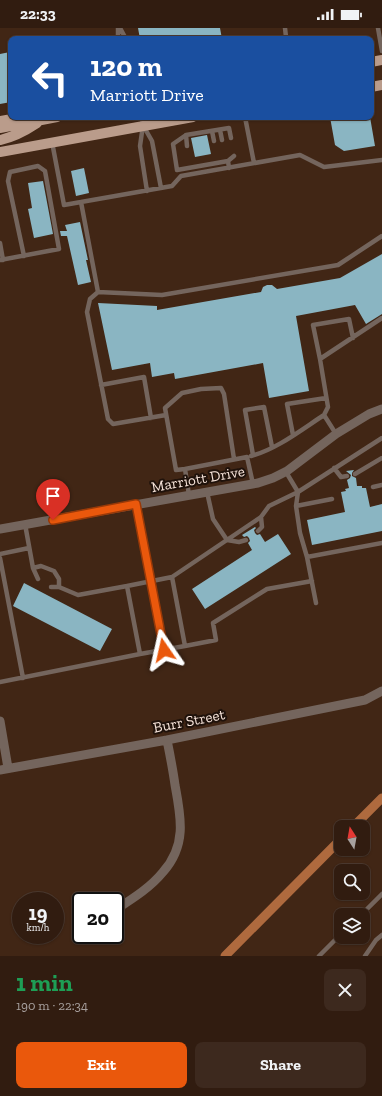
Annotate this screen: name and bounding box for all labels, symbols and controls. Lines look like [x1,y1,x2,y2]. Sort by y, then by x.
text: 22:33 [20,5,56,23]
text: 120 m [90,50,162,83]
icon: left [24,52,76,104]
text: Marriott Drive [90,84,204,106]
street label: Marriott Drive [150,462,246,496]
pin [36,479,70,520]
icon: arrive [42,485,64,507]
position arrow [143,629,185,671]
street label: Burr Street [152,705,227,737]
north arrow [334,820,370,856]
map controls [334,820,370,944]
button: search [334,864,370,900]
speed limit sign: 20 [72,892,124,944]
text: 19 [29,901,47,925]
button: layers [334,908,370,944]
text: km/h [27,922,49,934]
text: 1 min [16,968,73,997]
button: close [324,969,366,1011]
text: 190 m · 22:34 [16,998,88,1013]
button: Exit [16,1042,187,1088]
button: Share [195,1042,366,1088]

